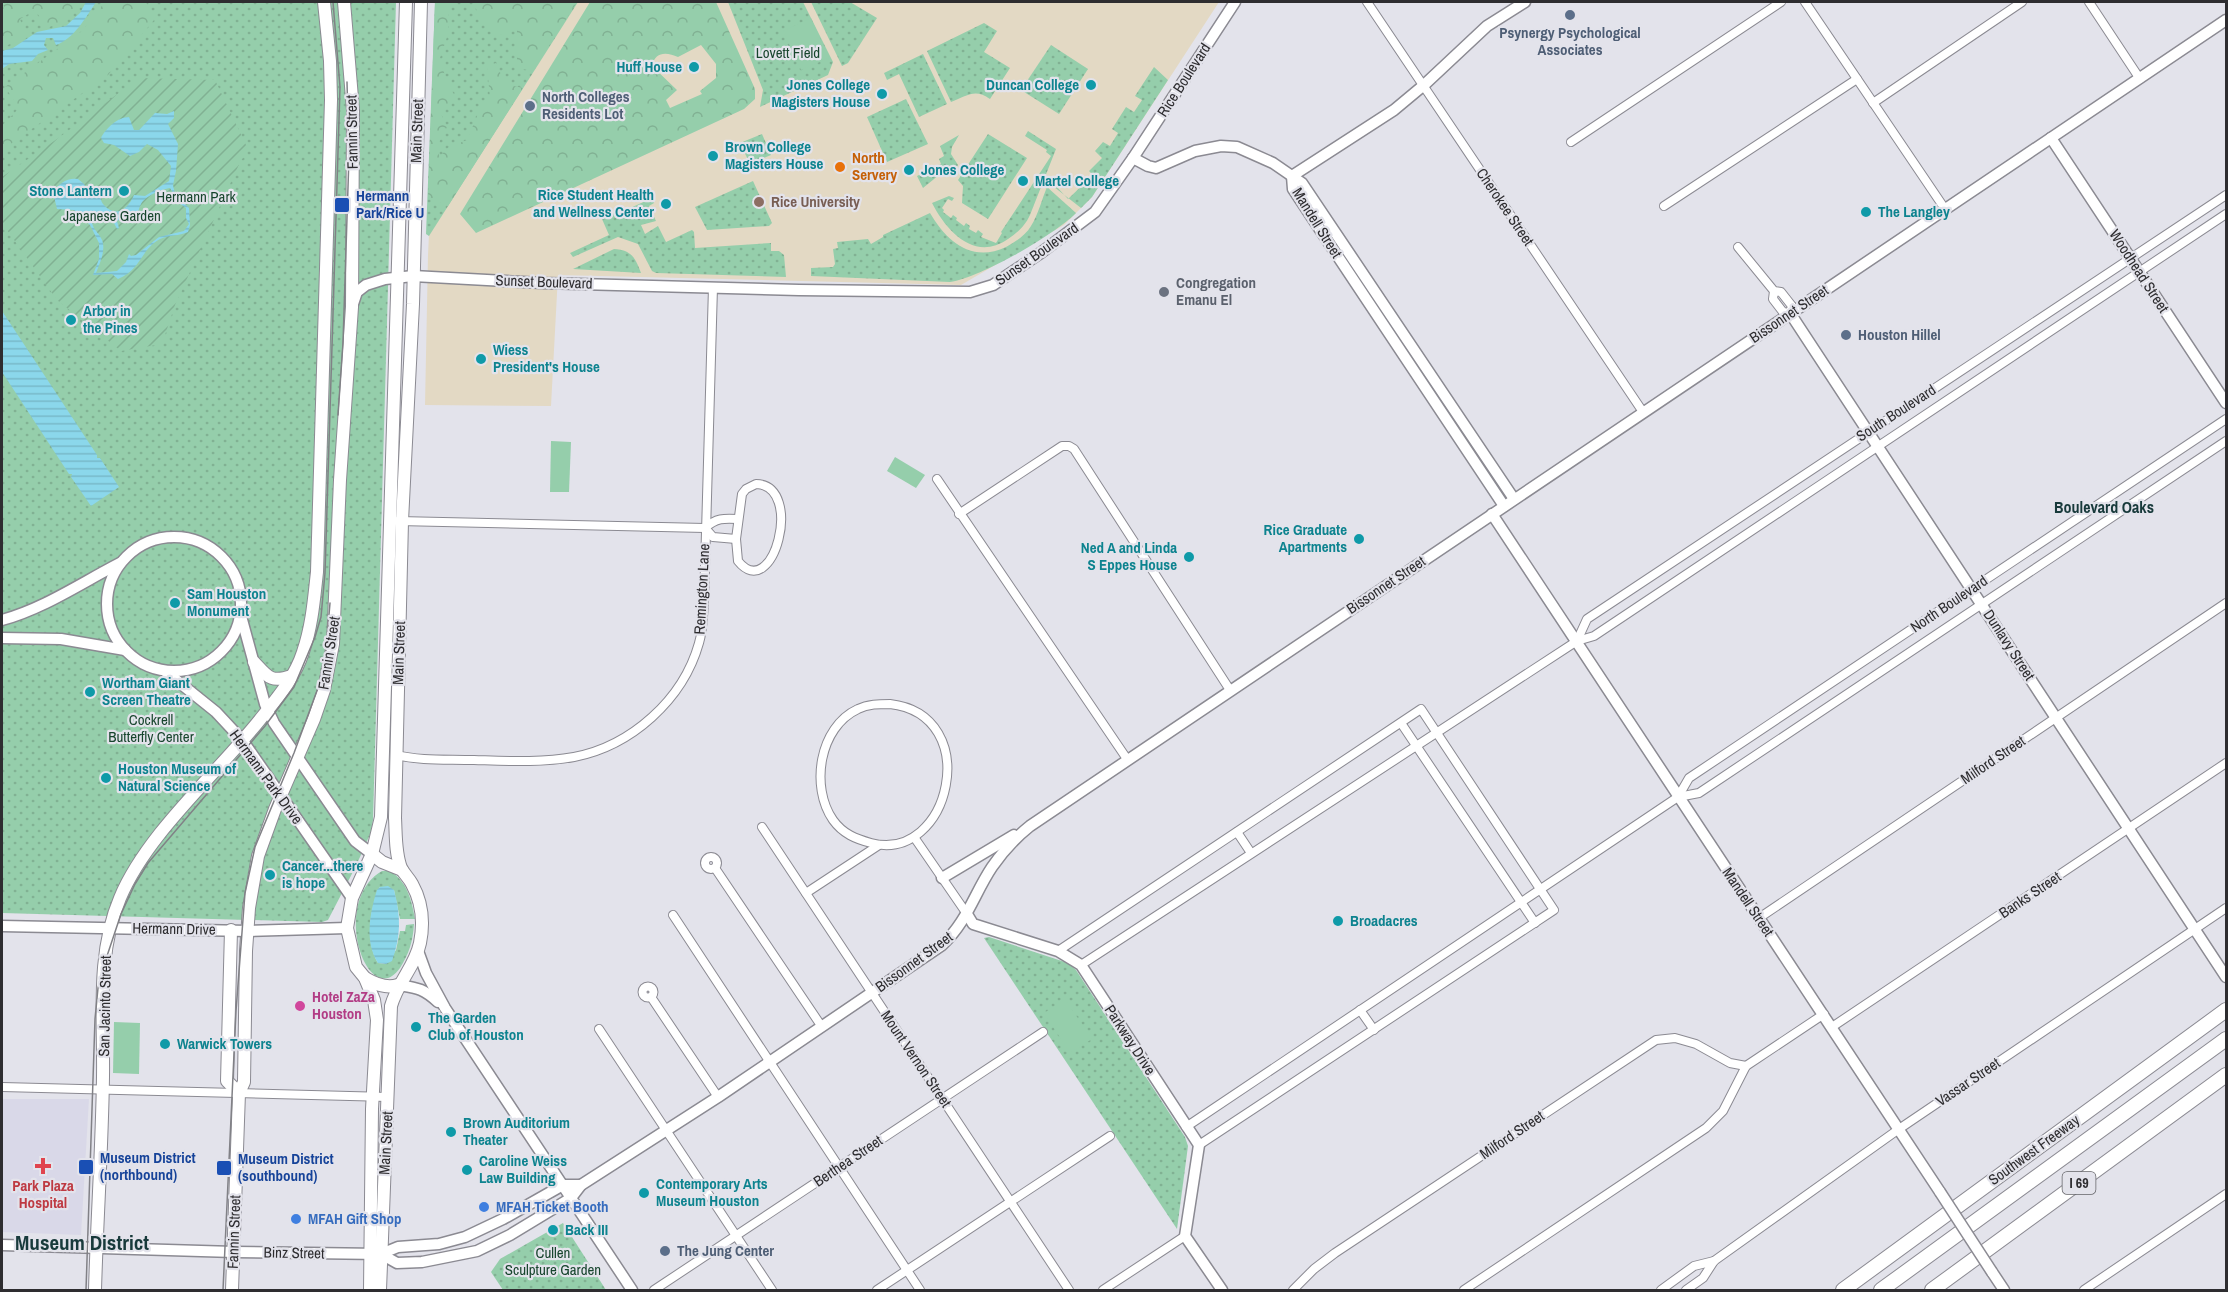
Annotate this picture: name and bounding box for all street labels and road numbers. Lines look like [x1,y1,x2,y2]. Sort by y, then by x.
street label: Rice Boulevard [1152,39,1215,121]
street label: Fannin Street [340,94,363,169]
street label: Main Street [405,98,428,163]
street label: Cherokee Street [1472,164,1539,250]
street label: Mandell Street [1288,184,1348,262]
street label: Sunset Boulevard [991,217,1083,290]
street label: Woodhead Street [2105,225,2175,317]
street label: Sunset Boulevard [495,269,593,294]
street label: Bissonnet Street [1745,279,1833,348]
street label: South Boulevard [1852,379,1940,446]
street label: Remington Lane [689,543,714,635]
street label: Bissonnet Street [1342,550,1430,619]
street label: North Boulevard [1906,570,1991,637]
street label: Dunlavy Street [1979,605,2041,685]
street label: Fannin Street [312,614,345,691]
street label: Main Street [387,620,410,685]
street label: Hermann Park Drive [225,725,308,828]
street label: Milford Street [1956,730,2030,789]
street label: Mandell Street [1718,863,1780,941]
street label: Banks Street [1995,866,2065,923]
street label: Hermann Drive [132,917,216,940]
street label: Bissonnet Street [871,926,957,997]
street label: San Jacinto Street [93,955,116,1057]
street label: Parkway Drive [1100,1000,1161,1079]
street label: Mount Vernon Street [876,1006,957,1112]
street label: Vassar Street [1931,1052,2005,1111]
street label: Milford Street [1475,1105,1549,1164]
street label: Southwest Freeway [1984,1109,2084,1190]
street label: Main Street [373,1110,398,1175]
street label: Berthea Street [809,1129,887,1191]
road number: I 69 [2062,1172,2096,1194]
street label: Fannin Street [222,1194,245,1269]
street label: Binz Street [263,1241,325,1264]

